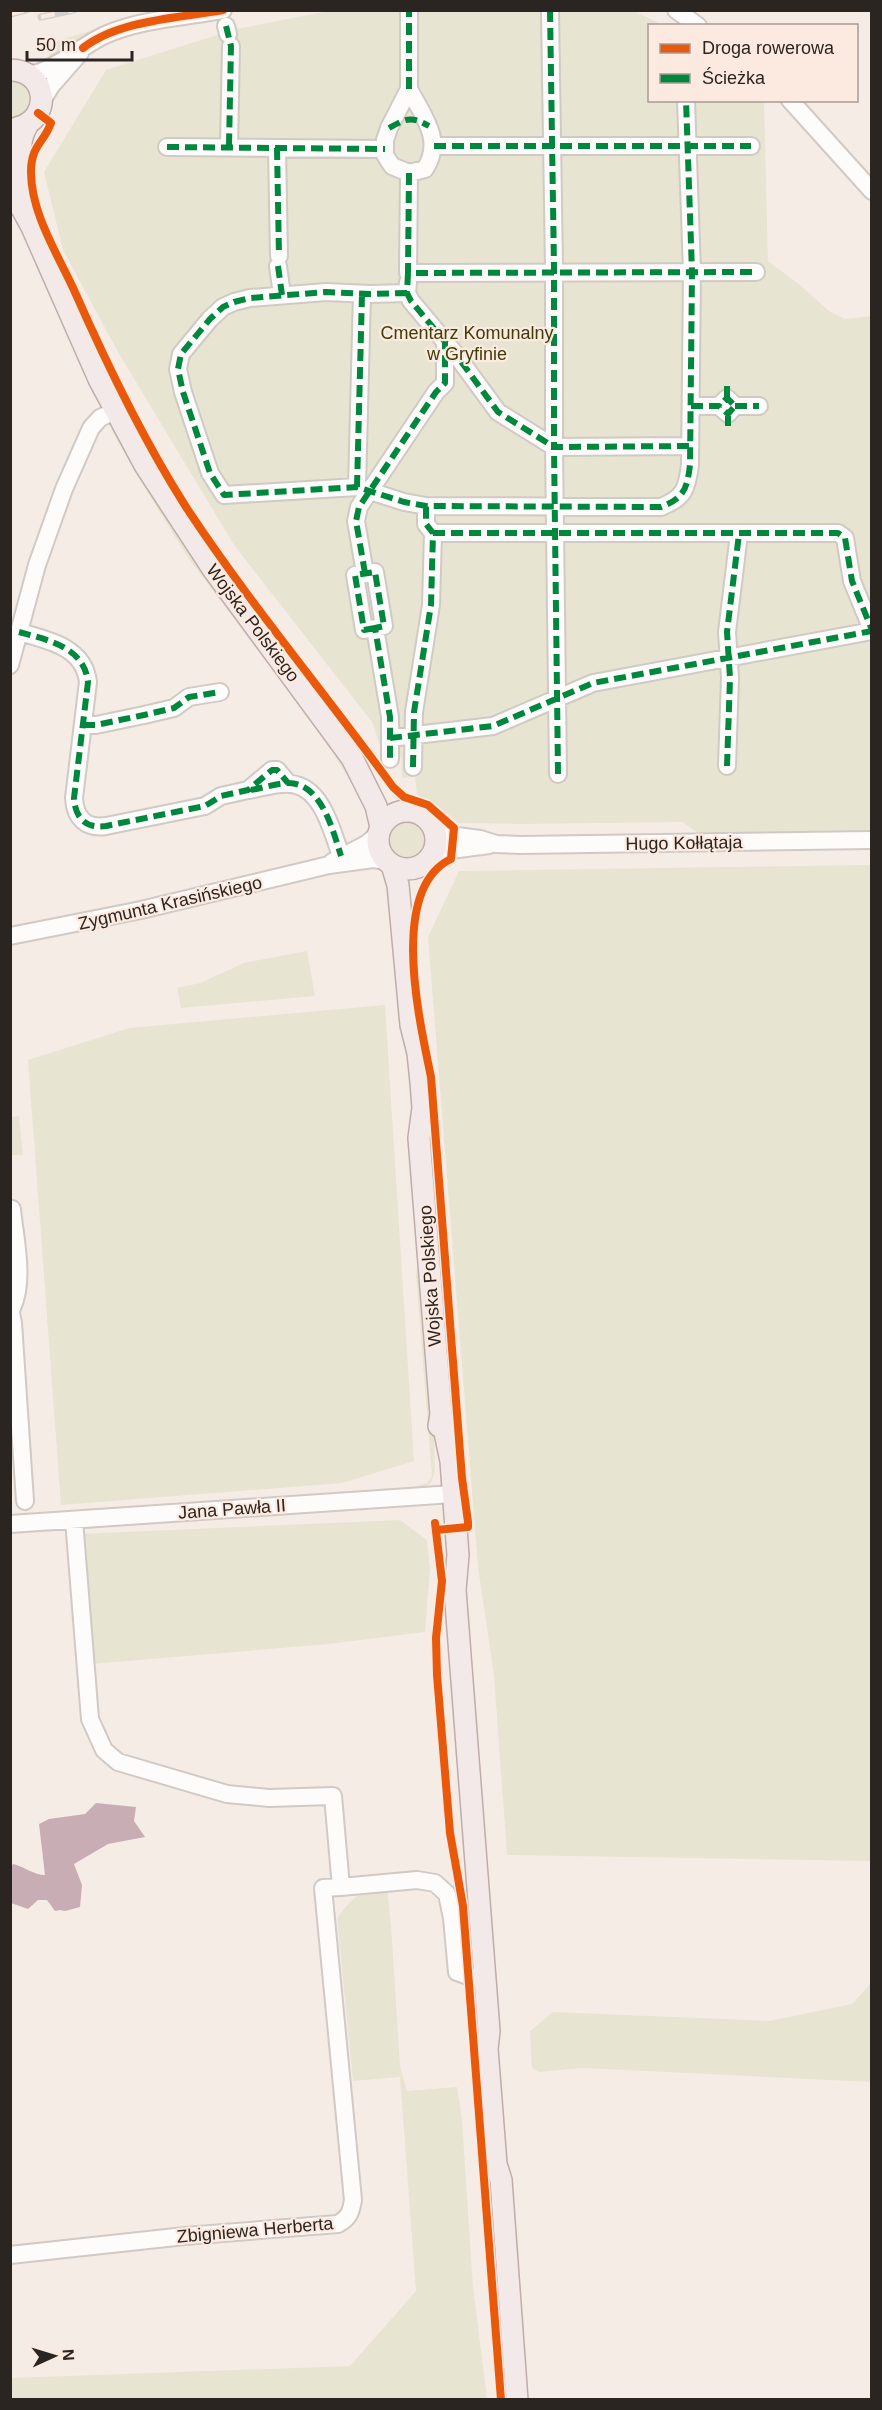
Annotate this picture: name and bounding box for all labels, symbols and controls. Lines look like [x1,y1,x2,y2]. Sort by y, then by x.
scale bar [27,24,132,62]
legend [648,24,858,102]
text: 50 m [36,35,76,55]
text: Droga rowerowa [702,38,835,58]
text: Ścieżka [702,67,766,88]
park label: Cmentarz Komunalny w Gryfinie [380,323,554,364]
street label: Wojska Polskiego [202,560,304,686]
street label: Hugo Kołłątaja [625,832,744,854]
street label: Zygmunta Krasińskiego [76,872,264,934]
street label: Wojska Polskiego [415,1205,445,1347]
street label: Jana Pawła II [177,1495,287,1523]
street label: Zbigniewa Herberta [176,2213,335,2247]
north arrow [24,2326,84,2386]
text: N [60,2349,77,2361]

